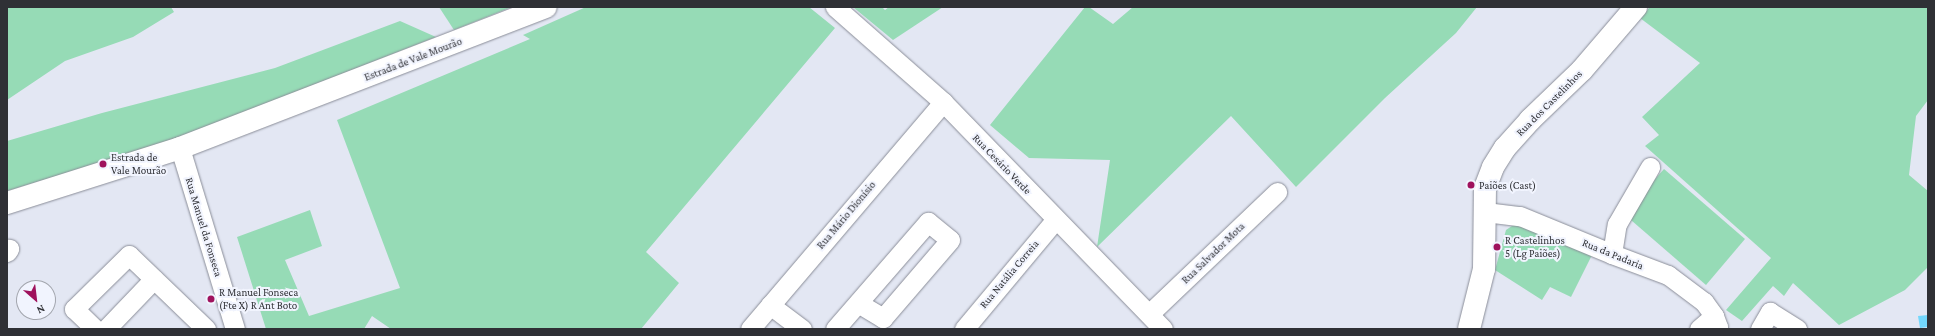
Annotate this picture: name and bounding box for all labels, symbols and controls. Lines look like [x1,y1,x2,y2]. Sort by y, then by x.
street label: Estrada de Vale Mourão [362,34,464,84]
street label: Rua dos Castelinhos [1513,67,1585,139]
street label: Rua Cesário Verde [970,131,1034,197]
place label: Estrada de Vale Mourão [111,151,166,177]
marker: Estrada de Vale Mourão [98,159,108,169]
street label: Rua Manuel da Fonseca [183,176,225,278]
street label: Rua Mário Dionísio [814,178,878,252]
place label: Paiões (Cast) [1479,178,1536,192]
marker: Paiões (Cast) [1466,180,1476,190]
street label: Rua Salvador Mota [1179,220,1247,286]
place label: R Castelinhos 5 (Lg Paiões) [1505,234,1565,260]
street label: Rua da Padaria [1580,236,1646,272]
street label: Rua Natália Correia [977,237,1041,311]
marker: R Castelinhos 5 (Lg Paiões) [1492,242,1502,252]
north arrow [16,280,56,320]
place label: R Manuel Fonseca (Fte X) R Ant Boto [219,286,298,312]
marker: R Manuel Fonseca (Fte X) R Ant Boto [206,294,216,304]
text: N [35,303,47,317]

